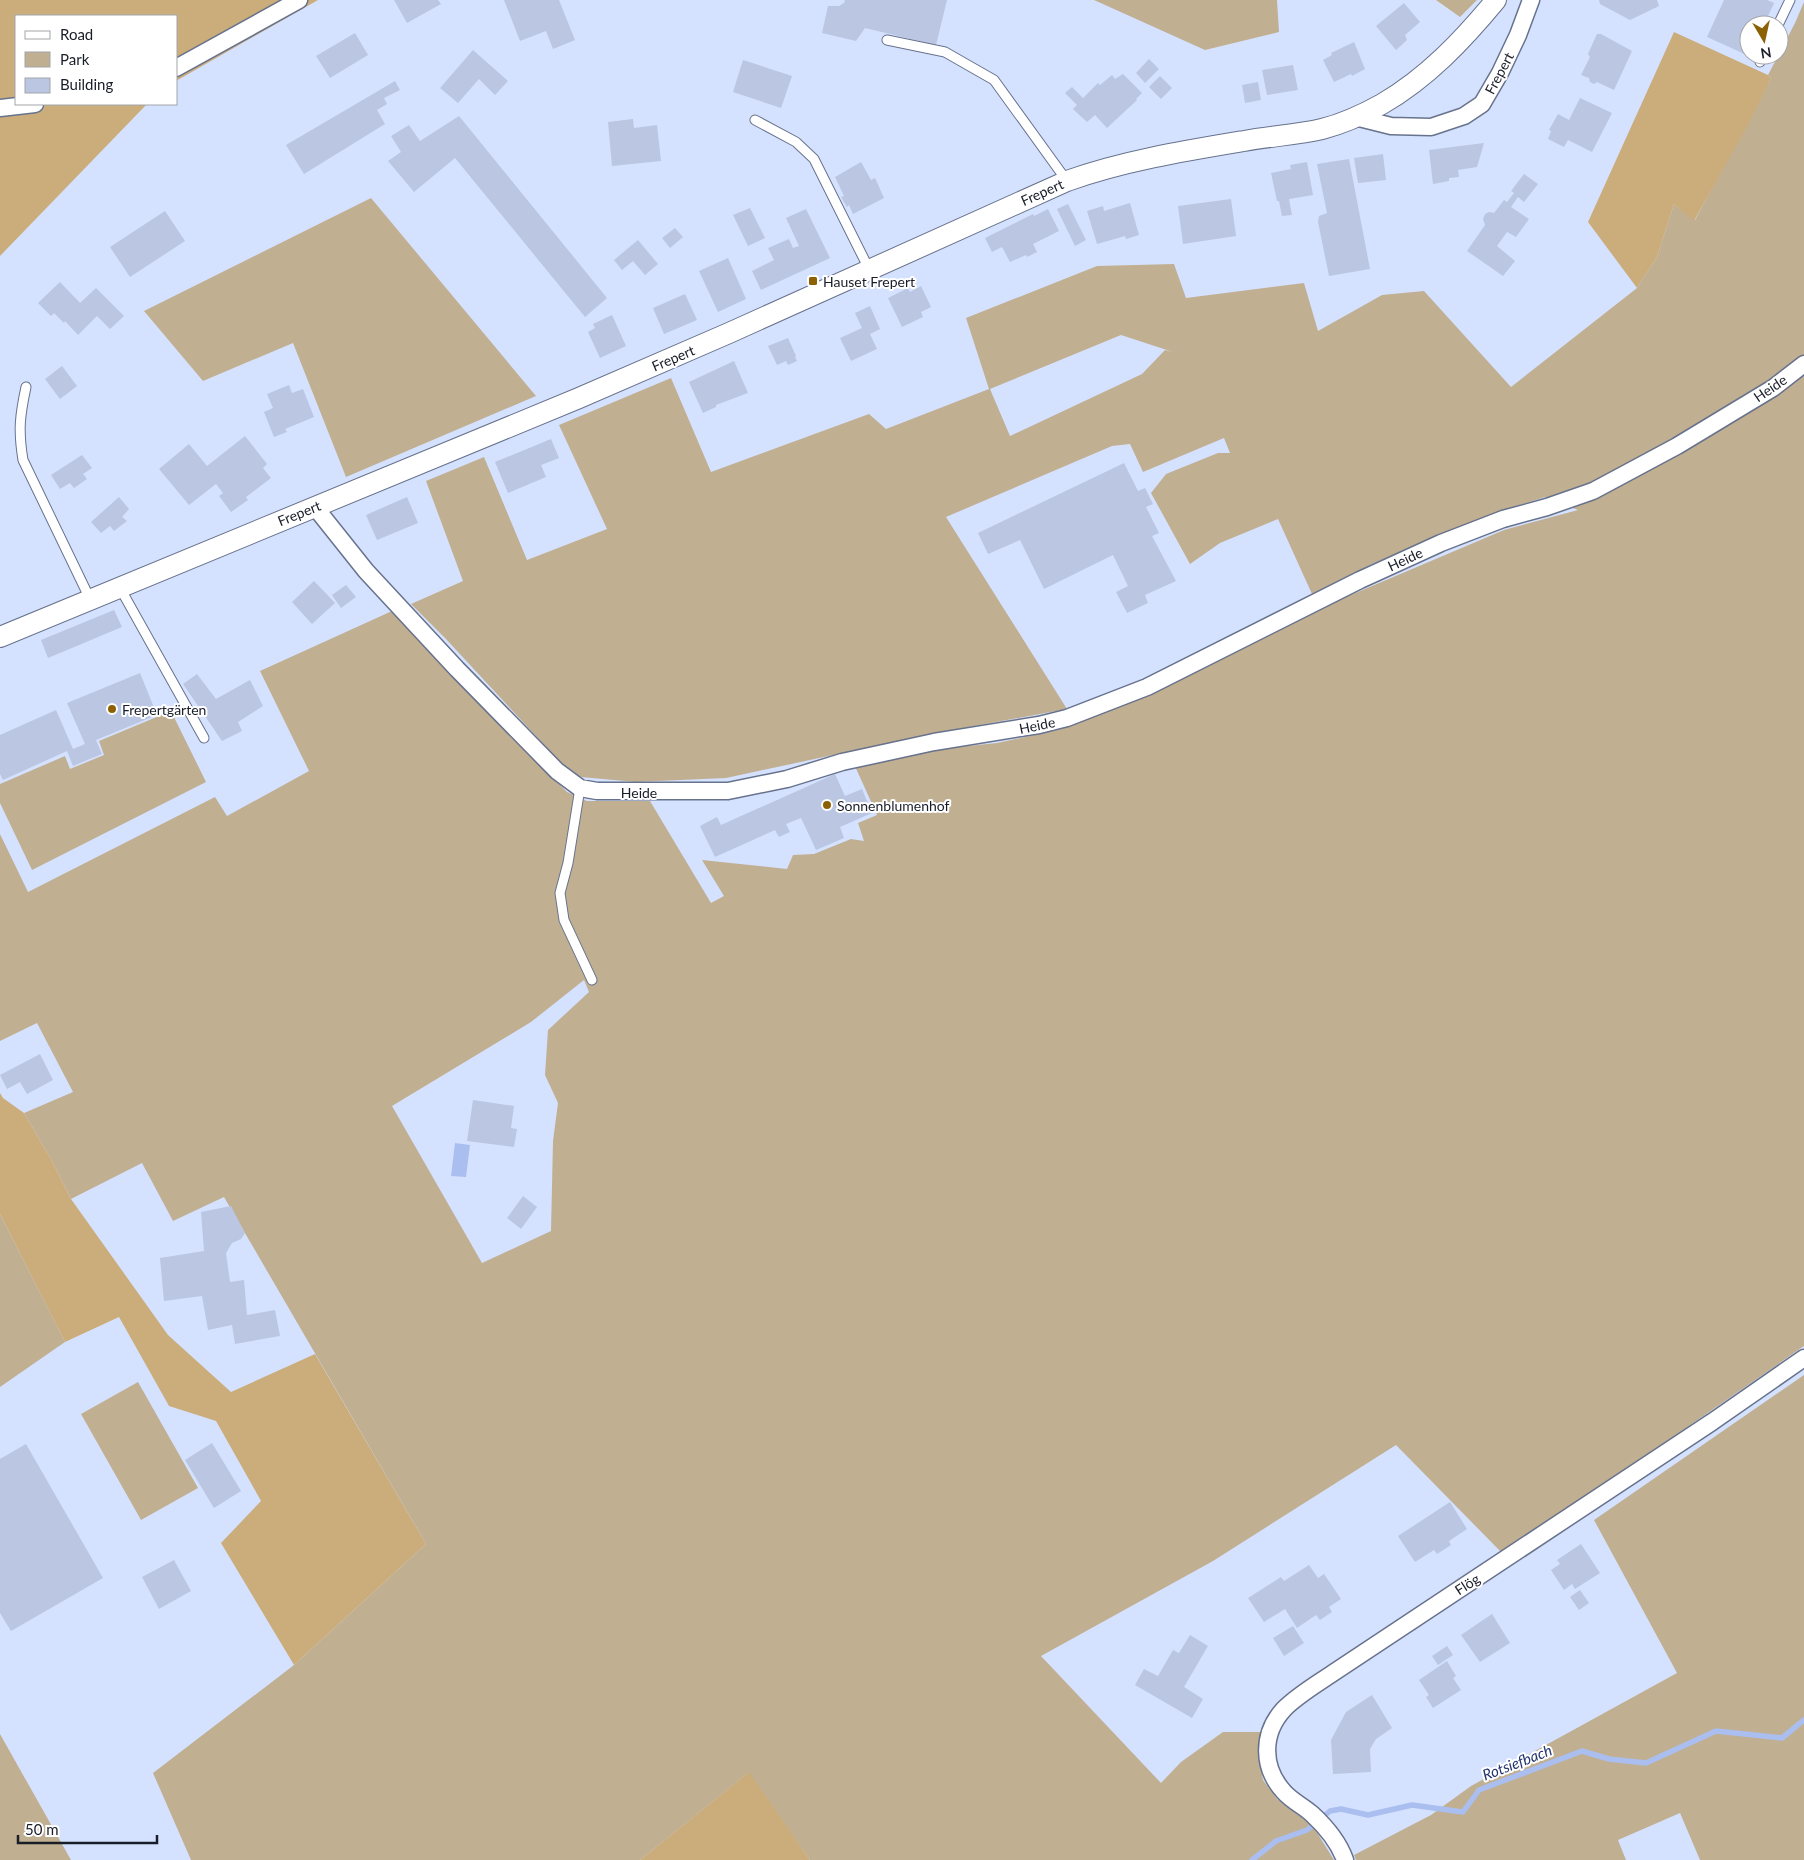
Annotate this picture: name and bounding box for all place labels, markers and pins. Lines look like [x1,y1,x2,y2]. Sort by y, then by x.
place label: Hauset Frepert [823,273,915,290]
marker: Hauset Frepert [807,275,819,287]
place label: Frepertgärten [122,701,206,718]
marker: Frepertgärten [106,703,118,715]
place label: Sonnenblumenhof [837,797,950,814]
marker: Sonnenblumenhof [821,799,833,811]

